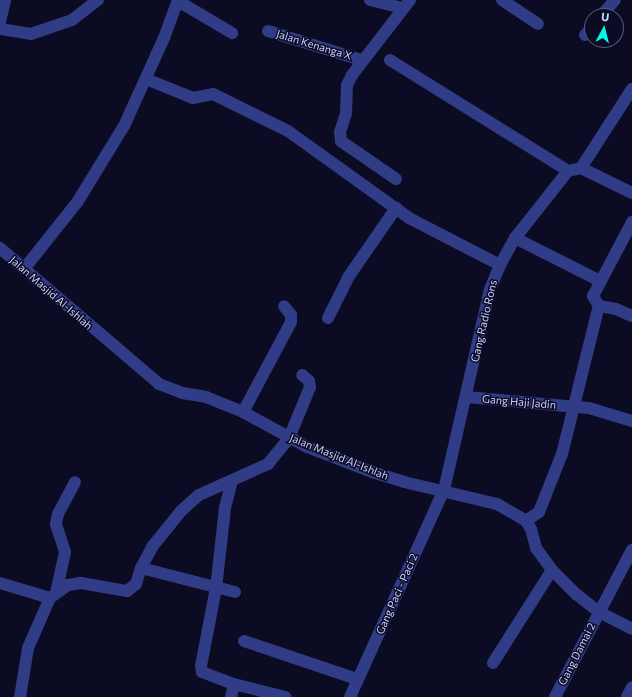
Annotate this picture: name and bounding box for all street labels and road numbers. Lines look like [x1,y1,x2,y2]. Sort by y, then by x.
street label: Jalan Kenanga X [275,27,353,63]
street label: Jalan Masjid Al-Ishlah [7,253,95,333]
street label: Gang Radio Rons [468,279,500,363]
street label: Gang Haji Jadin [481,392,557,412]
street label: Jalan Masjid Al-Ishlah [288,431,390,483]
street label: Gang Paci - Paci 2 [373,552,421,636]
street label: Gang Damai 2 [556,621,598,687]

